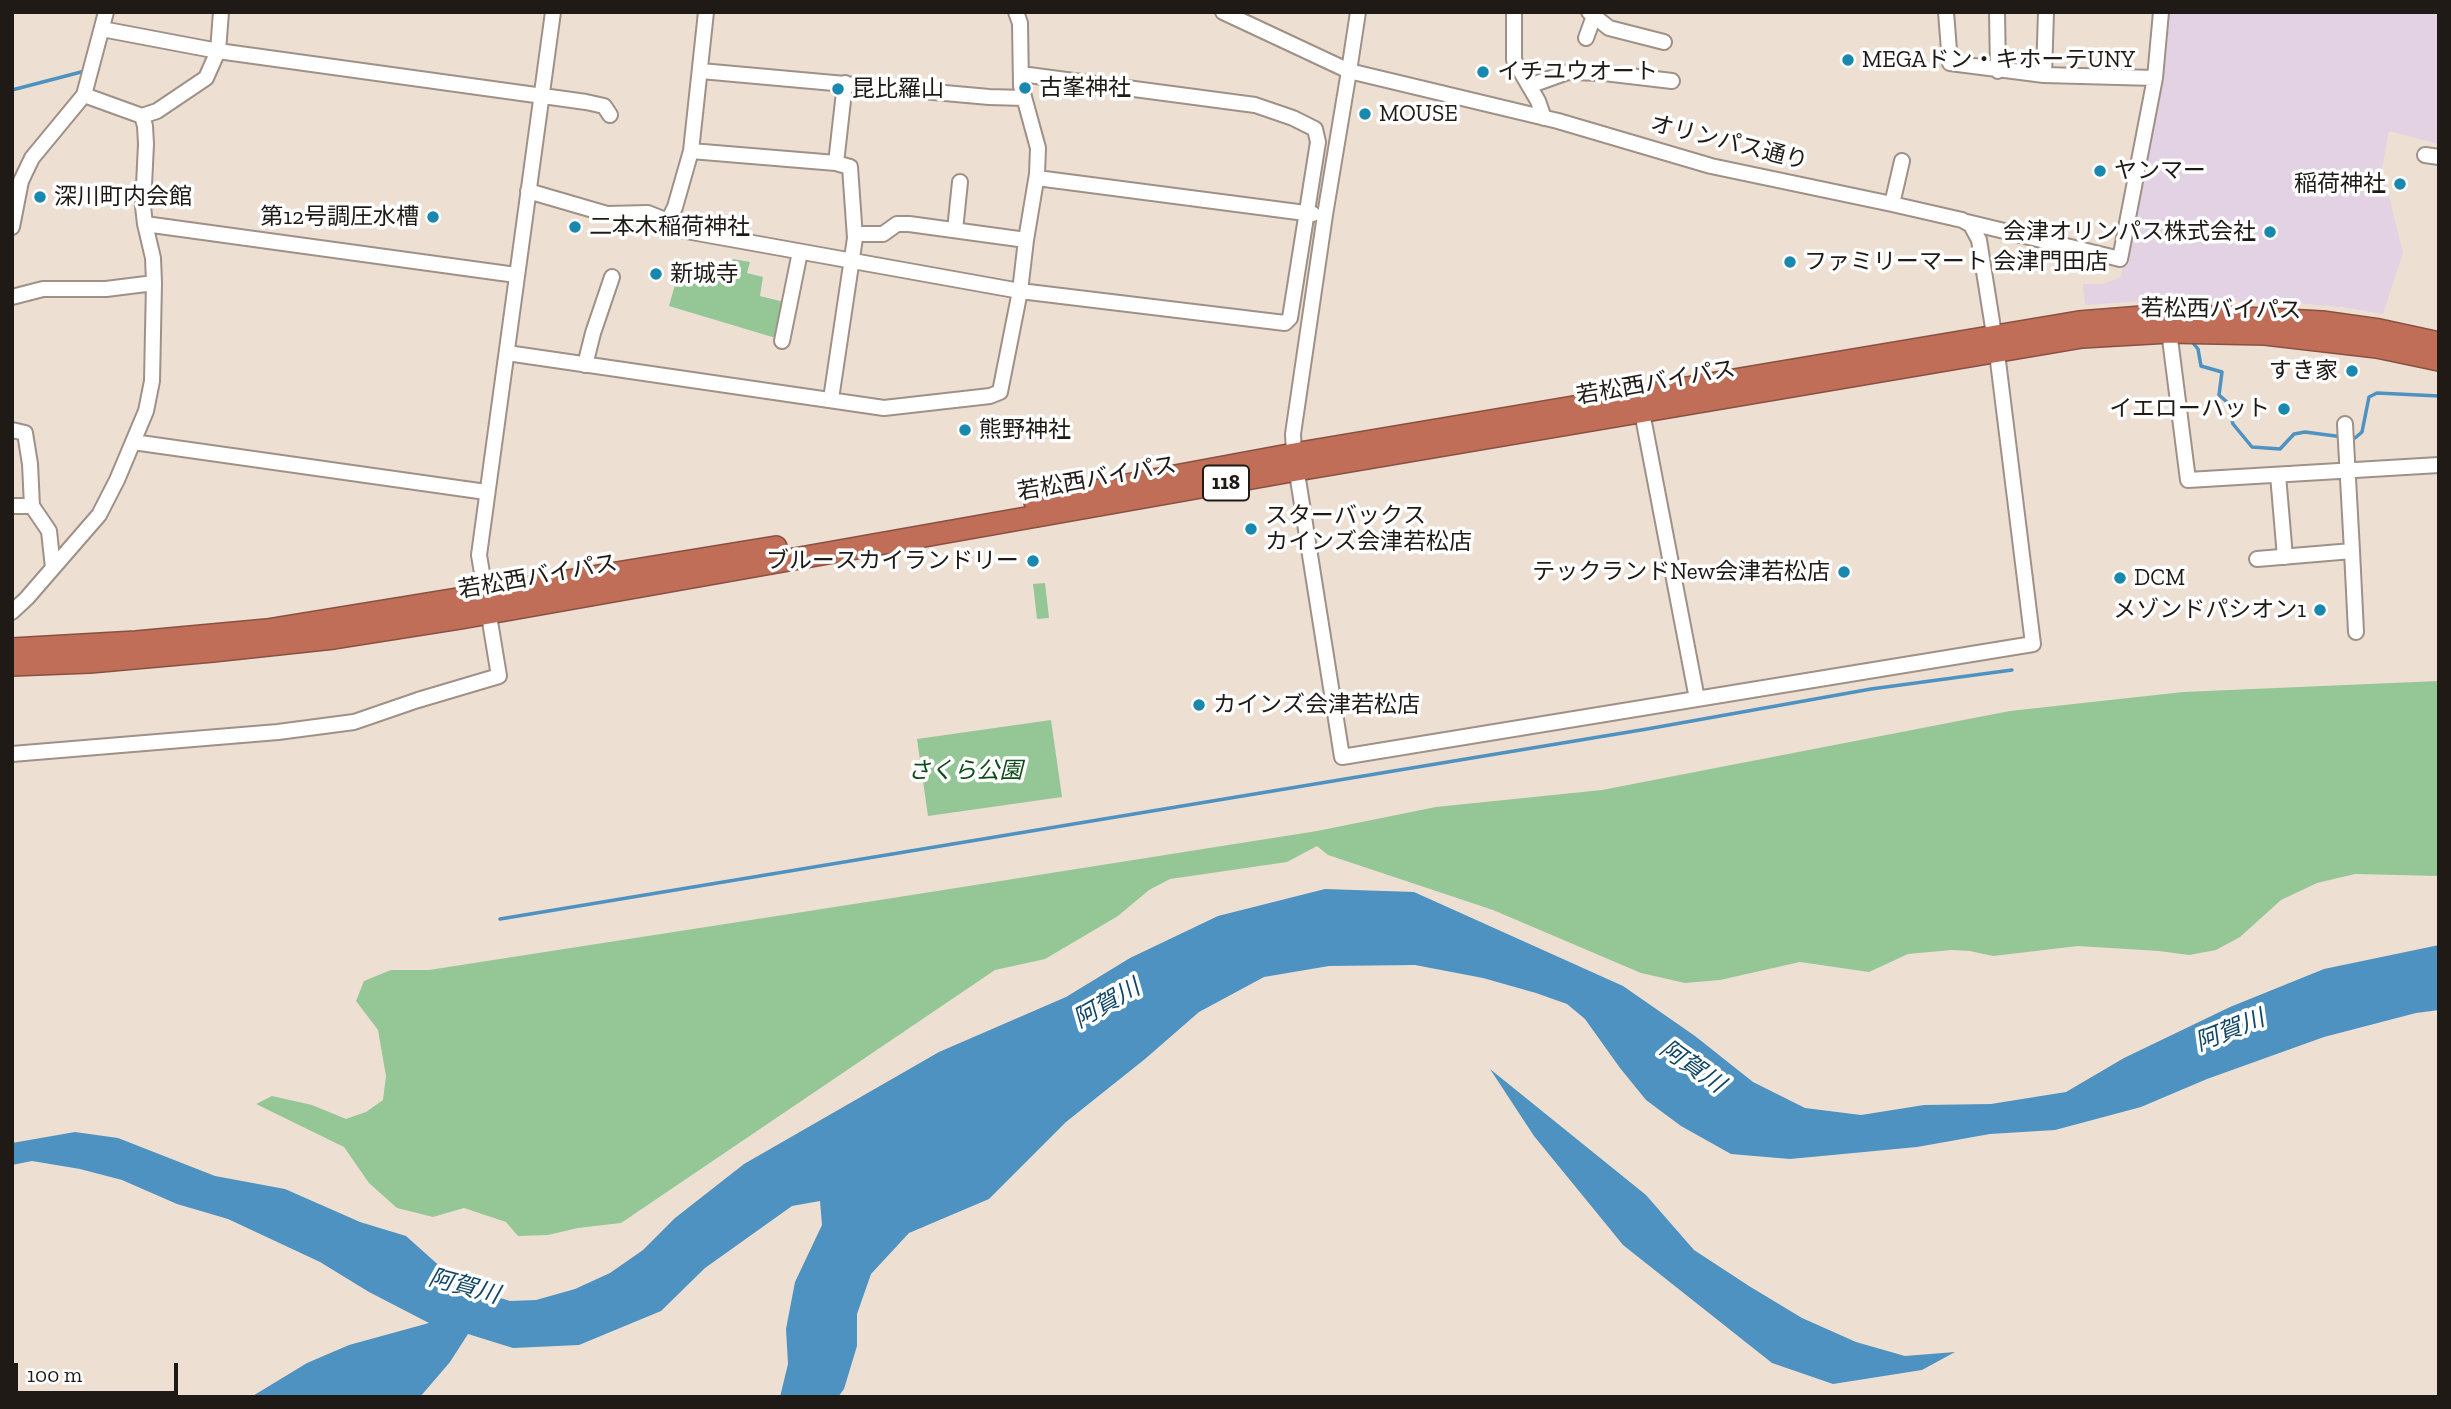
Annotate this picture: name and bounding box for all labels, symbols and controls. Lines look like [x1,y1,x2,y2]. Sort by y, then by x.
place label: MEGAドン・キホーテUNY [1862,46,2135,74]
marker: MEGAドン・キホーテUNY [1840,52,1856,68]
place label: イチユウオート [1497,58,1658,86]
marker: イチユウオート [1475,64,1491,80]
place label: 古峯神社 [1039,74,1131,102]
place label: 昆比羅山 [852,75,944,103]
marker: 古峯神社 [1017,80,1033,96]
marker: 昆比羅山 [830,81,846,97]
place label: MOUSE [1379,100,1458,128]
marker: MOUSE [1357,106,1373,122]
street label: オリンパス通り [1648,110,1810,176]
place label: ヤンマー [2114,157,2206,185]
marker: ヤンマー [2092,163,2108,179]
place label: 稲荷神社 [2294,170,2386,198]
marker: 稲荷神社 [2392,176,2408,192]
place label: 深川町内会館 [54,183,192,211]
marker: 深川町内会館 [32,189,48,205]
place label: 第12号調圧水槽 [260,203,419,231]
marker: 第12号調圧水槽 [425,209,441,225]
place label: 二本木稲荷神社 [589,213,750,241]
place label: 会津オリンパス株式会社 [2003,218,2256,246]
marker: 二本木稲荷神社 [567,219,583,235]
marker: 会津オリンパス株式会社 [2262,224,2278,240]
place label: ファミリーマート 会津門田店 [1804,248,2108,276]
marker: ファミリーマート 会津門田店 [1782,254,1798,270]
place label: 新城寺 [670,260,739,288]
marker: 新城寺 [648,266,664,282]
street label: 若松西バイパス [2140,295,2302,325]
street label: 若松西バイパス [1574,355,1738,411]
place label: すき家 [2269,357,2338,385]
marker: すき家 [2344,363,2360,379]
place label: イエローハット [2109,395,2270,423]
marker: イエローハット [2276,401,2292,417]
place label: 熊野神社 [979,416,1071,444]
marker: 熊野神社 [957,422,973,438]
street label: 若松西バイパス [1015,451,1179,507]
road number: 118 [1203,466,1249,500]
place label: スターバックス カインズ会津若松店 [1265,502,1472,556]
marker: スターバックス カインズ会津若松店 [1243,521,1259,537]
place label: ブルースカイランドリー [766,547,1019,575]
street label: 若松西バイパス [456,549,620,605]
marker: ブルースカイランドリー [1025,553,1041,569]
place label: テックランドNew会津若松店 [1532,558,1830,586]
marker: テックランドNew会津若松店 [1836,564,1852,580]
place label: DCM [2134,564,2185,592]
marker: DCM [2112,570,2128,586]
place label: メゾンドパシオン1 [2113,596,2306,624]
marker: メゾンドパシオン1 [2312,602,2328,618]
place label: カインズ会津若松店 [1213,691,1420,719]
marker: カインズ会津若松店 [1191,697,1207,713]
park label: さくら公園 [908,757,1022,785]
water label: 阿賀川 [1069,974,1145,1034]
water label: 阿賀川 [2191,1004,2269,1058]
water label: 阿賀川 [1654,1035,1730,1099]
water label: 阿賀川 [425,1264,503,1310]
scale bar [18,1350,182,1394]
text: 100 m [27,1362,82,1387]

